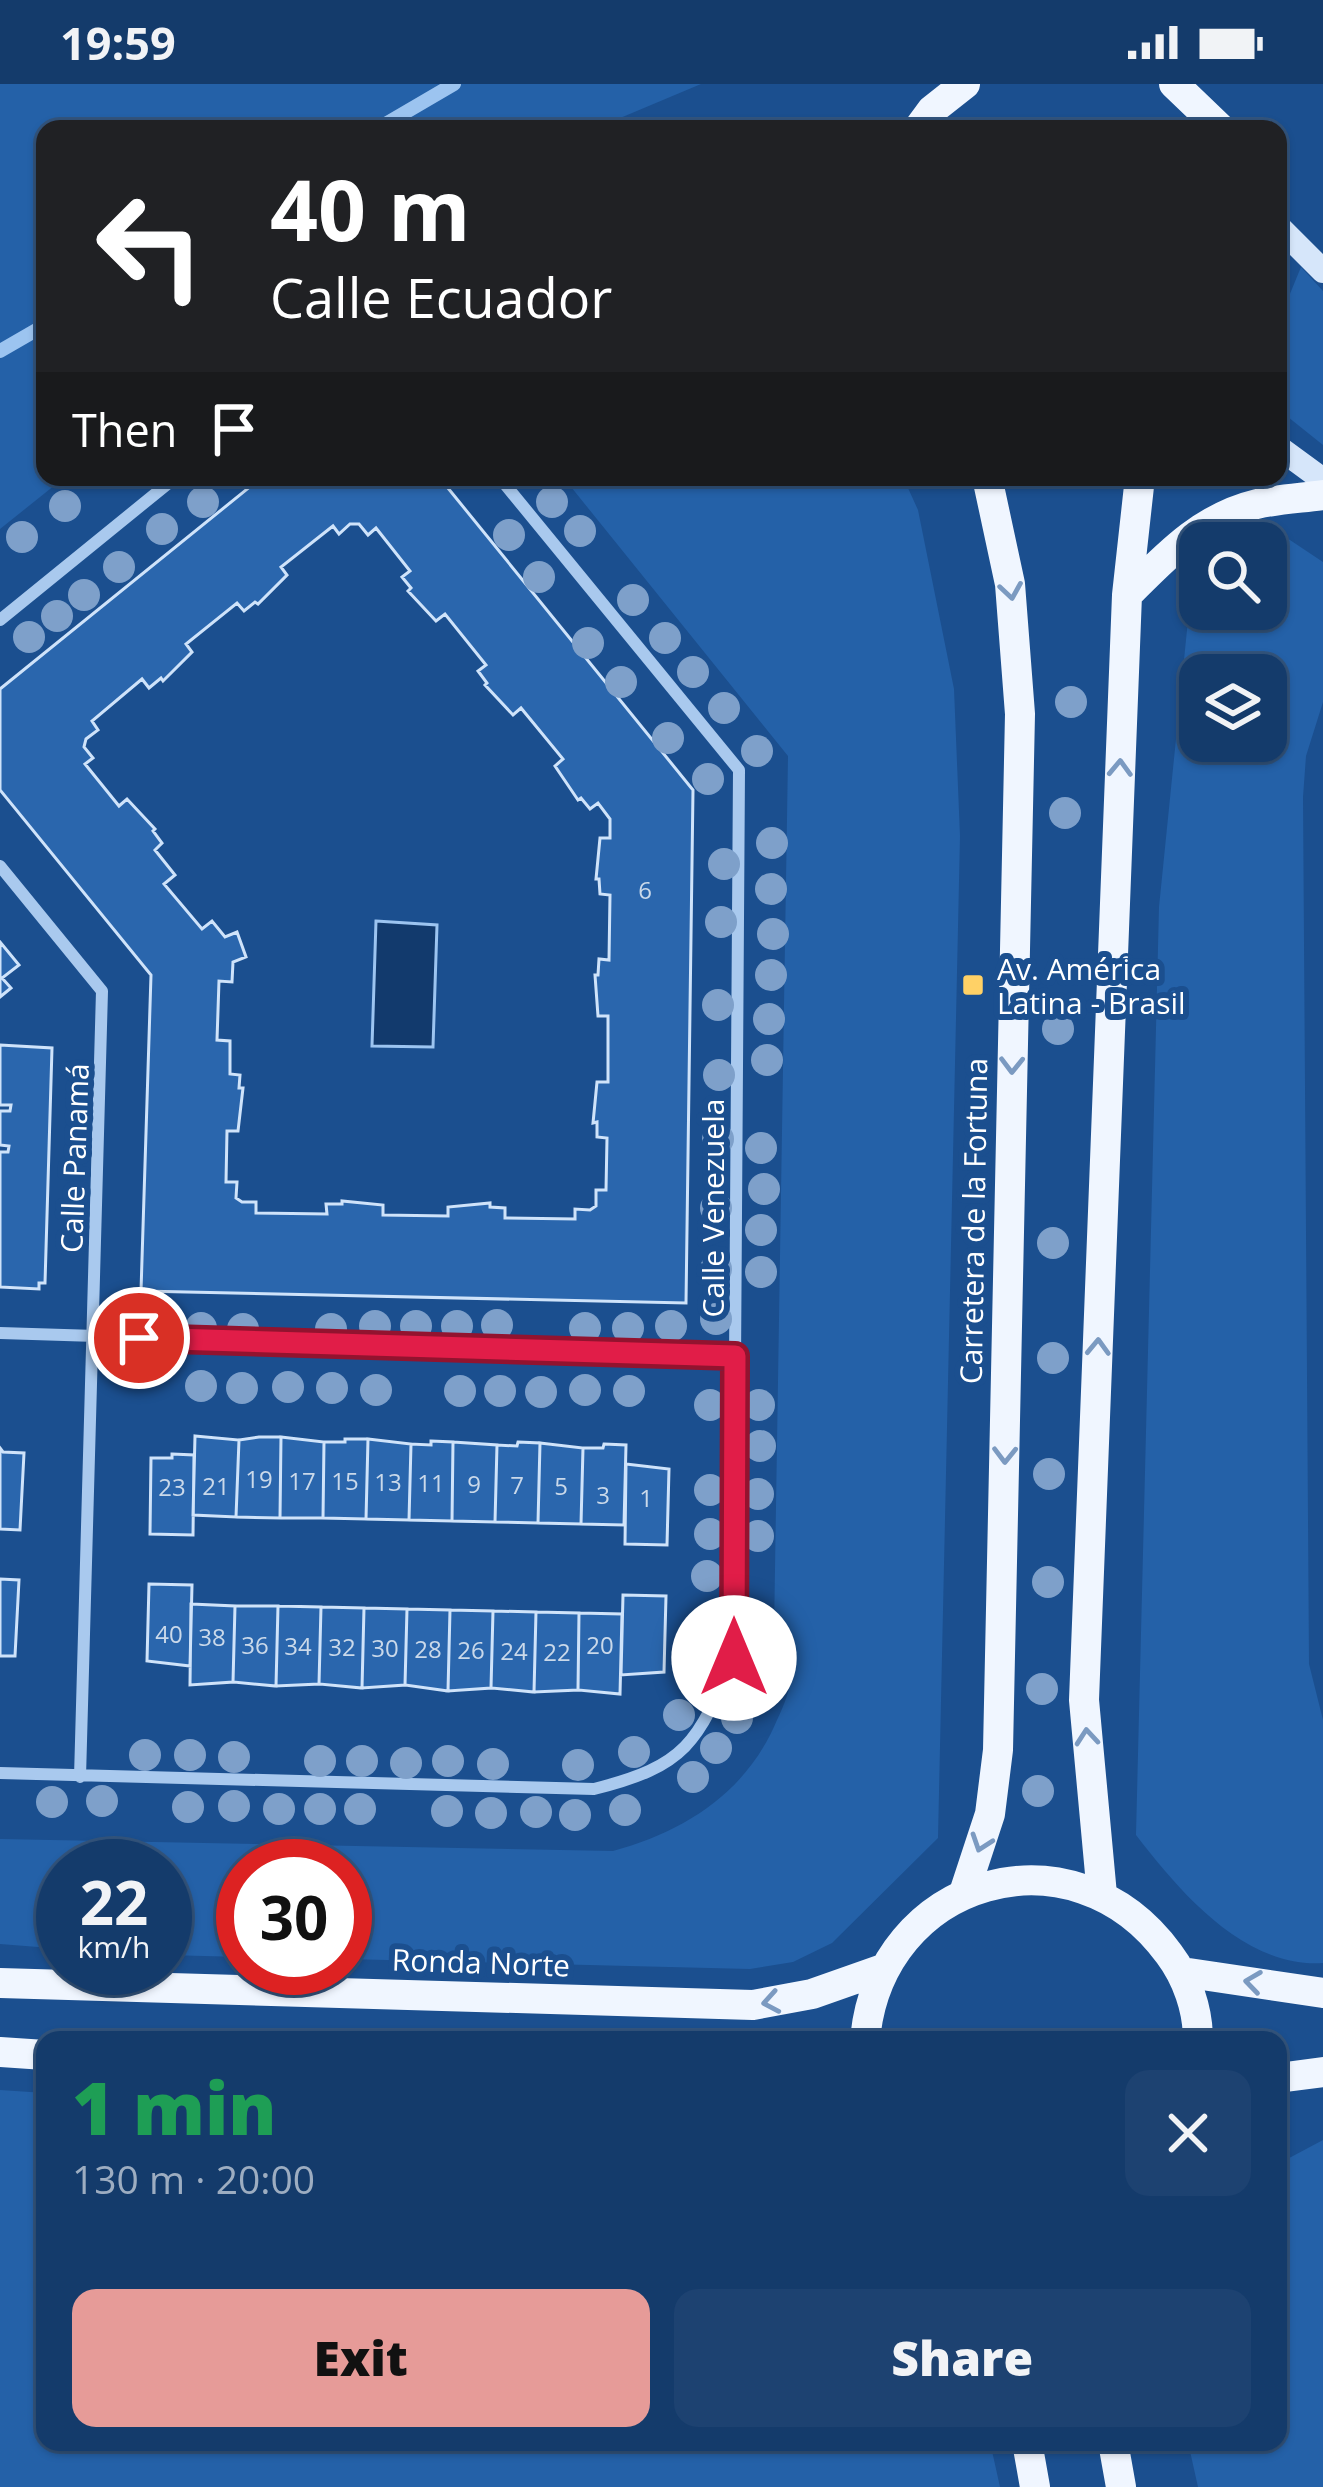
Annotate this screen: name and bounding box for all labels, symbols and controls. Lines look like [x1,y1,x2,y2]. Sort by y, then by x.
text: 19:59 [60,12,176,73]
text: 40 m [270,151,470,266]
icon: left [72,168,228,324]
text: Calle Ecuador [270,260,612,334]
icon: arrive [201,396,267,462]
text: Then [72,399,177,460]
map controls [1179,522,1287,762]
button: search [1179,522,1287,630]
one-way arrow [997,581,1022,601]
button: layers [1179,654,1287,762]
one-way arrow [1107,758,1133,777]
house number: 6 [638,873,652,906]
place label: Av. América Latina - Brasil [997,948,1186,1023]
marker: Av. América Latina - Brasil [960,972,986,998]
one-way arrow [999,1056,1025,1075]
street label: Carretera de la Fortuna [950,1058,996,1384]
street label: Calle Panamá [50,1063,98,1253]
street label: Calle Venezuela [692,1099,733,1317]
pin [88,1287,190,1389]
icon: arrive [106,1305,172,1371]
one-way arrow [1085,1337,1111,1356]
one-way arrow [992,1446,1018,1465]
house number: 19 [245,1462,273,1495]
house number: 17 [288,1464,316,1497]
house number: 15 [331,1464,359,1497]
house number: 13 [374,1465,402,1498]
house number: 11 [417,1466,445,1499]
house number: 9 [467,1467,481,1500]
house number: 7 [510,1468,524,1501]
house number: 21 [202,1469,230,1502]
house number: 5 [554,1469,568,1502]
house number: 23 [158,1470,186,1503]
house number: 3 [596,1478,610,1511]
house number: 1 [639,1481,653,1514]
position arrow [671,1595,797,1721]
house number: 40 [155,1617,183,1650]
house number: 38 [198,1620,226,1653]
house number: 36 [241,1628,269,1661]
house number: 20 [586,1628,614,1661]
house number: 34 [284,1629,312,1662]
house number: 32 [328,1630,356,1663]
house number: 30 [371,1631,399,1664]
house number: 28 [414,1632,442,1665]
house number: 26 [457,1633,485,1666]
house number: 24 [500,1634,528,1667]
house number: 22 [543,1635,571,1668]
one-way arrow [1075,1727,1100,1746]
one-way arrow [970,1831,995,1852]
speed limit sign: 30 [216,1839,372,1995]
text: 22 [80,1861,148,1943]
text: km/h [78,1926,150,1967]
street label: Ronda Norte [391,1938,571,1986]
one-way arrow [1243,1970,1262,1996]
one-way arrow [761,1988,781,2013]
text: 1 min [72,2058,277,2156]
button: close [1125,2070,1251,2196]
text: 130 m · 20:00 [72,2152,315,2205]
button: Exit [72,2289,650,2427]
button: Share [674,2289,1251,2427]

